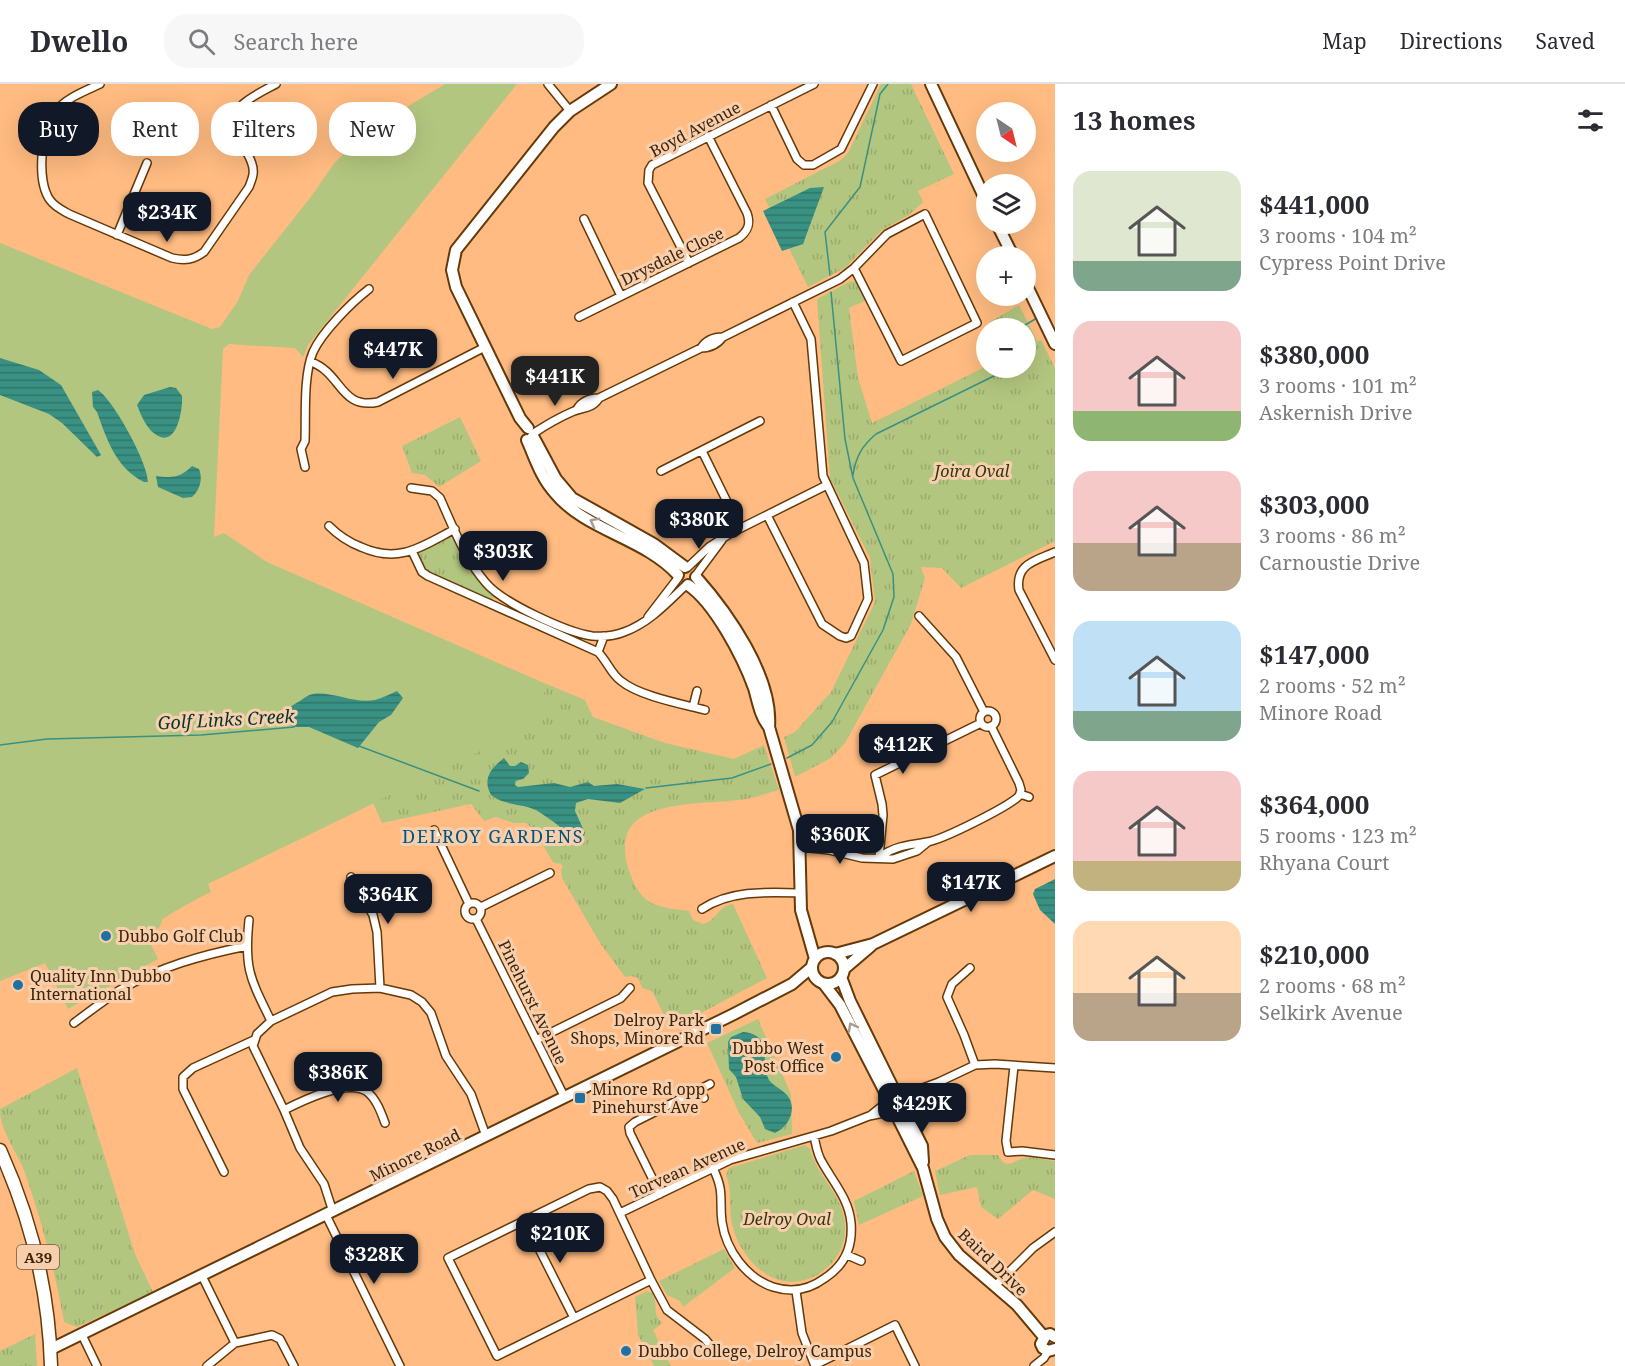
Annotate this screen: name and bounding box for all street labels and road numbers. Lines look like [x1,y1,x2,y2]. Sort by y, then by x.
street label: Boyd Avenue [646,96,744,162]
street label: Drysdale Close [617,222,727,290]
street label: Pinehurst Avenue [493,936,573,1068]
street label: Minore Road [366,1123,464,1186]
street label: Torvean Avenue [626,1133,748,1203]
street label: Baird Drive [954,1223,1032,1301]
road number: A39 [17,1245,59,1269]

